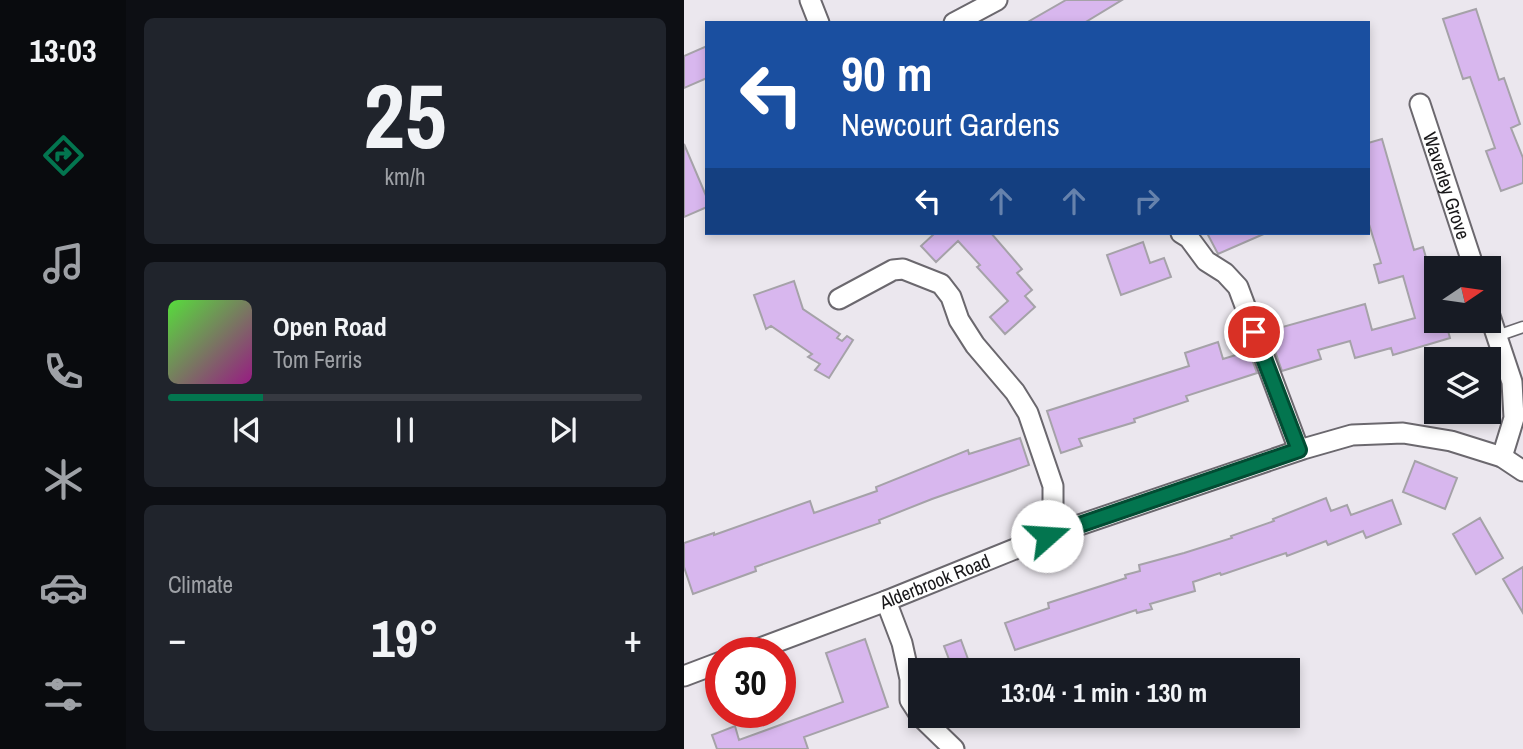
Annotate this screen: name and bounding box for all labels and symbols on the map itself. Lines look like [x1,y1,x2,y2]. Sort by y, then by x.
street label: Waverley Grove [1417,129,1477,243]
north arrow [1424,256,1501,332]
pin [1224,302,1284,362]
position arrow [1010,499,1084,573]
street label: Alderbrook Road [875,547,994,616]
speed limit sign: 30 [705,637,796,728]

